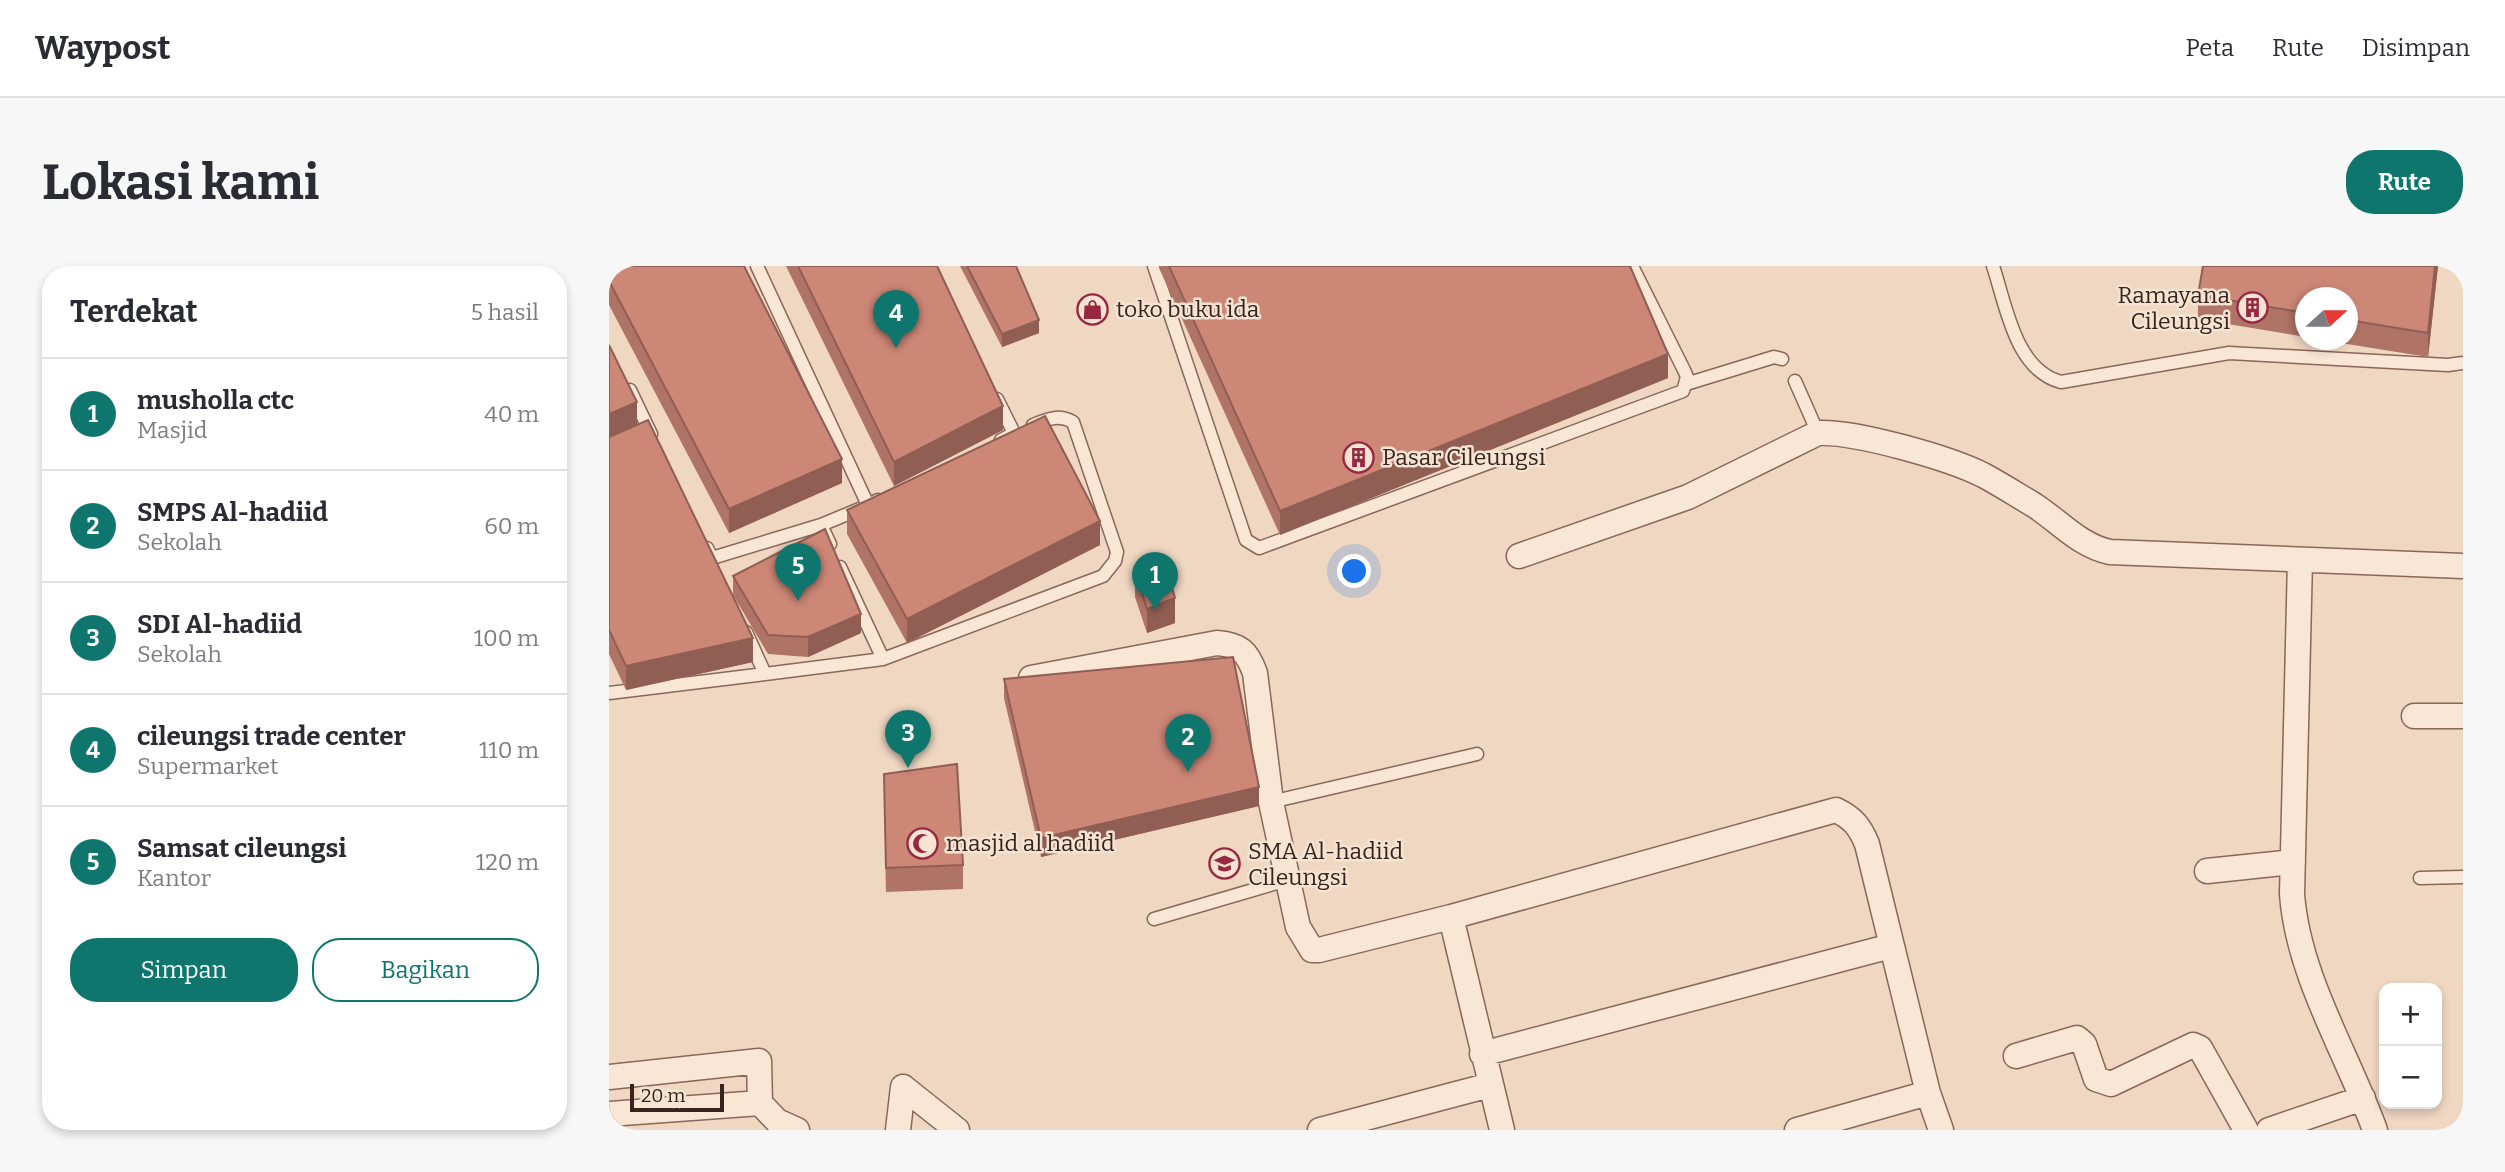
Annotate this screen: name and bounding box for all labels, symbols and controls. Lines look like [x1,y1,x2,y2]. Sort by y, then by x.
text: Waypost [35,28,171,68]
text: Peta [2185,34,2234,62]
text: Rute [2272,34,2324,62]
text: Disimpan [2362,34,2470,62]
button: Rute [2346,150,2463,214]
text: Lokasi kami [42,153,319,212]
place label: Ramayana Cileungsi [2117,281,2230,335]
north arrow [2295,287,2358,350]
pin: 4 [873,290,919,348]
building icon: Ramayana Cileungsi [2236,291,2270,325]
shop icon: toko buku ida [1076,292,1110,326]
text: Terdekat [70,294,198,330]
place label: toko buku ida [1116,295,1260,323]
text: 5 hasil [471,298,539,326]
text: musholla ctc [137,385,294,416]
text: 1 [88,400,98,428]
text: 40 m [484,400,539,428]
text: Masjid [137,416,207,444]
building icon: Pasar Cileungsi [1342,440,1376,474]
place label: Pasar Cileungsi [1382,443,1546,471]
text: SMPS Al-hadiid [137,497,328,528]
text: 2 [87,512,99,540]
text: 60 m [484,512,539,540]
text: Sekolah [137,528,222,556]
pin: 5 [775,543,821,601]
pin: 1 [1132,552,1178,610]
your location [1337,554,1371,588]
text: SDI Al-hadiid [137,609,302,640]
text: 3 [86,624,100,652]
text: 100 m [474,624,539,652]
text: Sekolah [137,640,222,668]
pin: 3 [885,710,931,768]
pin: 2 [1165,714,1211,772]
text: cileungsi trade center [137,721,406,752]
text: 4 [86,736,100,764]
text: 110 m [479,736,539,764]
text: Supermarket [137,752,278,780]
mosque icon: masjid al hadiid [906,826,940,860]
place label: masjid al hadiid [946,829,1115,857]
text: Samsat cileungsi [137,833,347,864]
place label: SMA Al-hadiid Cileungsi [1248,837,1404,891]
school or university icon: SMA Al-hadiid Cileungsi [1208,847,1242,881]
text: 5 [87,848,99,876]
text: 120 m [476,848,539,876]
text: Kantor [137,864,211,892]
button: Simpan [70,938,298,1002]
button: Bagikan [312,938,539,1002]
map controls [2379,983,2442,1109]
button: + [2379,983,2442,1046]
button: − [2379,1046,2442,1109]
scale bar [630,1081,725,1113]
text: 20 m [641,1084,685,1107]

